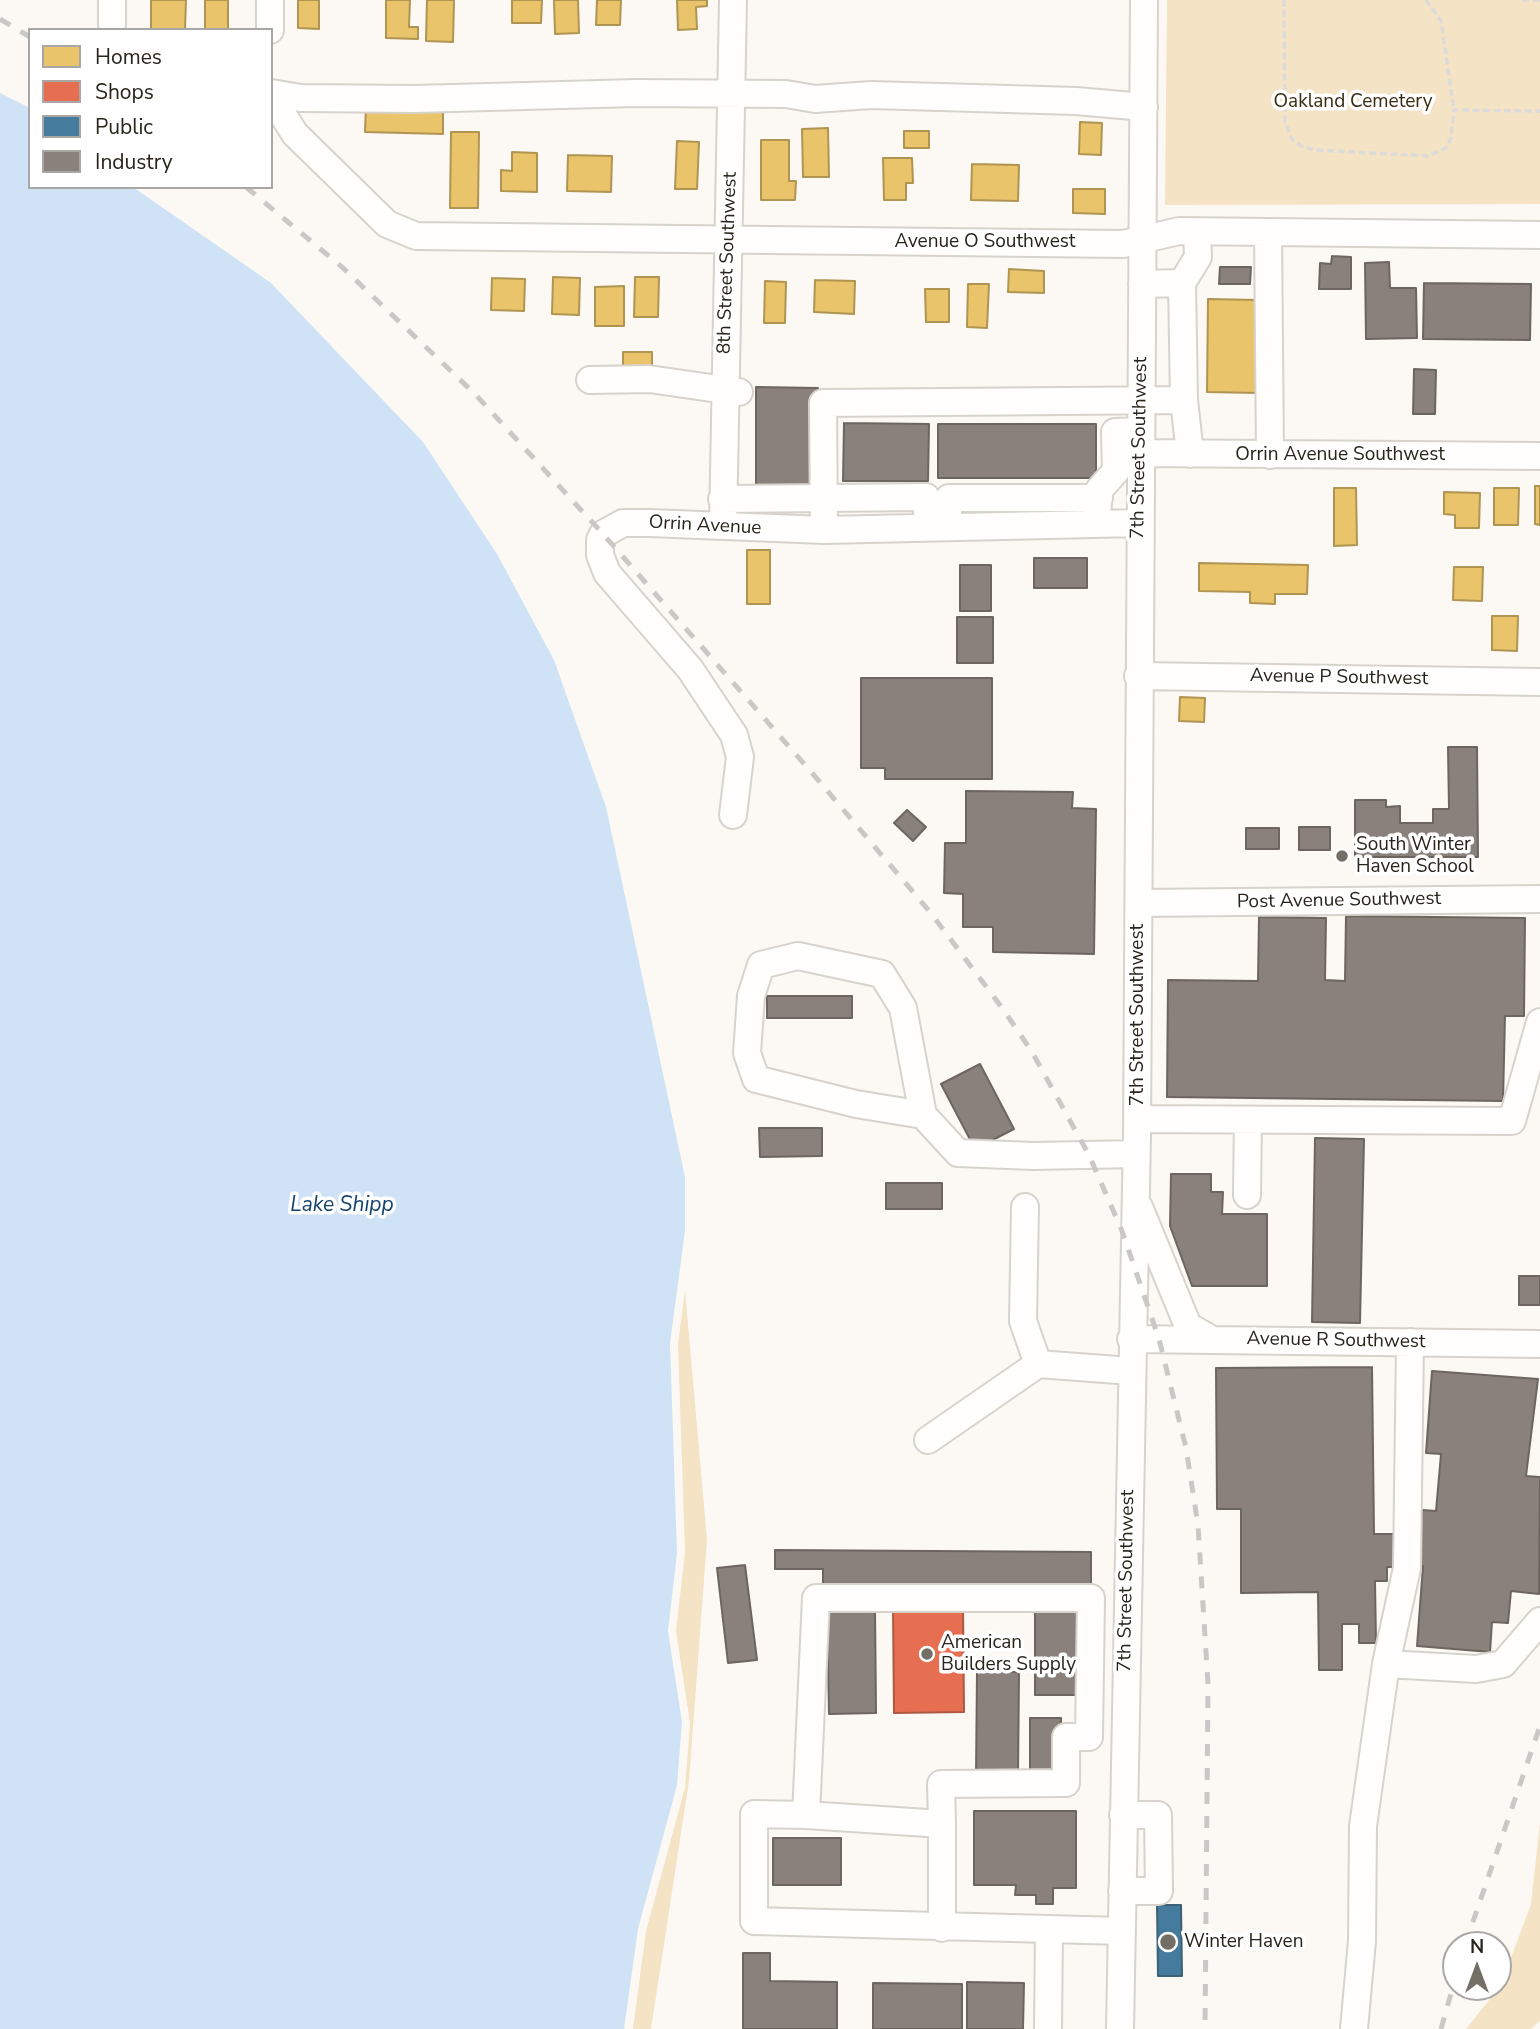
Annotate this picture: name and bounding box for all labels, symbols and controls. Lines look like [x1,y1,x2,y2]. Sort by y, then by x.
legend [28,28,273,189]
text: Homes [95,43,162,71]
text: Shops [95,78,154,106]
park label: Oakland Cemetery [1274,91,1432,113]
text: Public [95,113,153,141]
text: Industry [95,148,173,176]
street label: 8th Street Southwest [713,171,743,355]
street label: Avenue O Southwest [895,231,1075,253]
street label: 7th Street Southwest [1127,357,1153,539]
street label: Orrin Avenue Southwest [1235,444,1445,466]
street label: Orrin Avenue [648,512,762,540]
street label: Avenue P Southwest [1250,665,1428,691]
place label: South Winter Haven School [1356,834,1474,878]
marker: South Winter Haven School [1334,848,1350,864]
street label: Post Avenue Southwest [1237,888,1441,914]
street label: 7th Street Southwest [1127,924,1149,1106]
water label: Lake Shipp [290,1193,394,1219]
street label: Avenue R Southwest [1246,1328,1426,1354]
street label: 7th Street Southwest [1114,1490,1140,1672]
place label: American Builders Supply [941,1632,1076,1676]
marker: American Builders Supply [919,1646,935,1662]
place label: Winter Haven [1184,1931,1303,1953]
north arrow [1442,1931,1512,2001]
marker: Winter Haven [1158,1932,1178,1952]
text: N [1470,1934,1484,1960]

